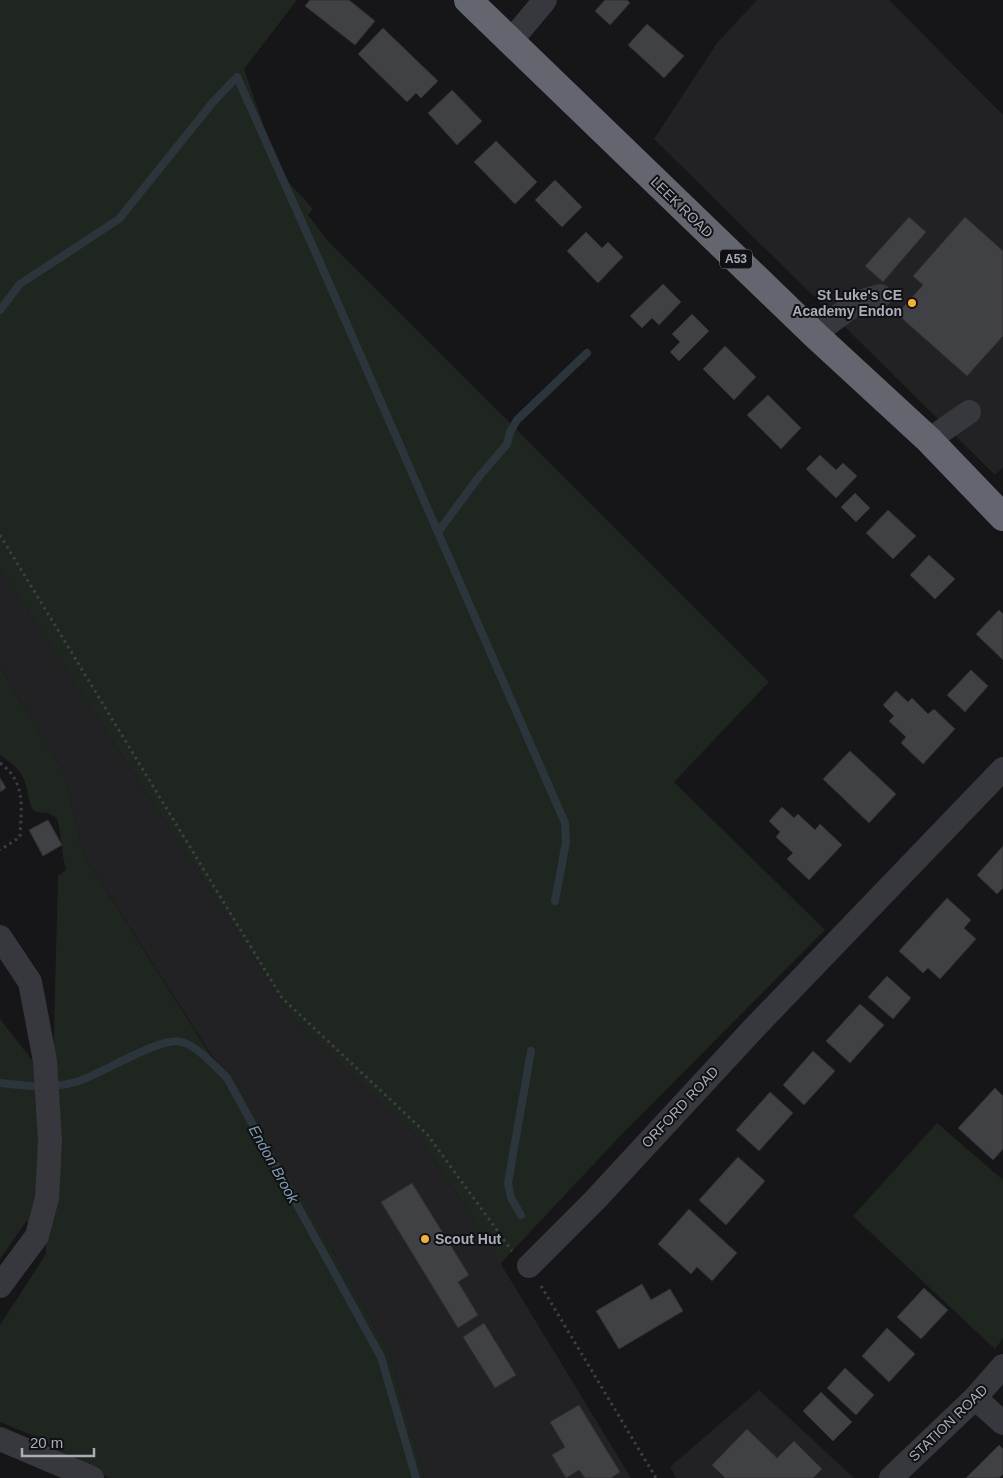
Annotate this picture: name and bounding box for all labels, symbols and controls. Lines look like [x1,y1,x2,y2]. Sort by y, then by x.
street label: LEEK ROAD [648,173,716,241]
road number: A53 [720,250,752,268]
place label: St Luke's CE Academy Endon [792,287,902,319]
marker: St Luke's CE Academy Endon [906,297,918,309]
street label: ORFORD ROAD [638,1063,722,1151]
water label: Endon Brook [246,1122,303,1207]
place label: Scout Hut [435,1231,501,1247]
marker: Scout Hut [419,1233,431,1245]
street label: STATION ROAD [905,1381,991,1465]
scale bar [22,1426,95,1458]
text: 20 m [30,1434,63,1451]

